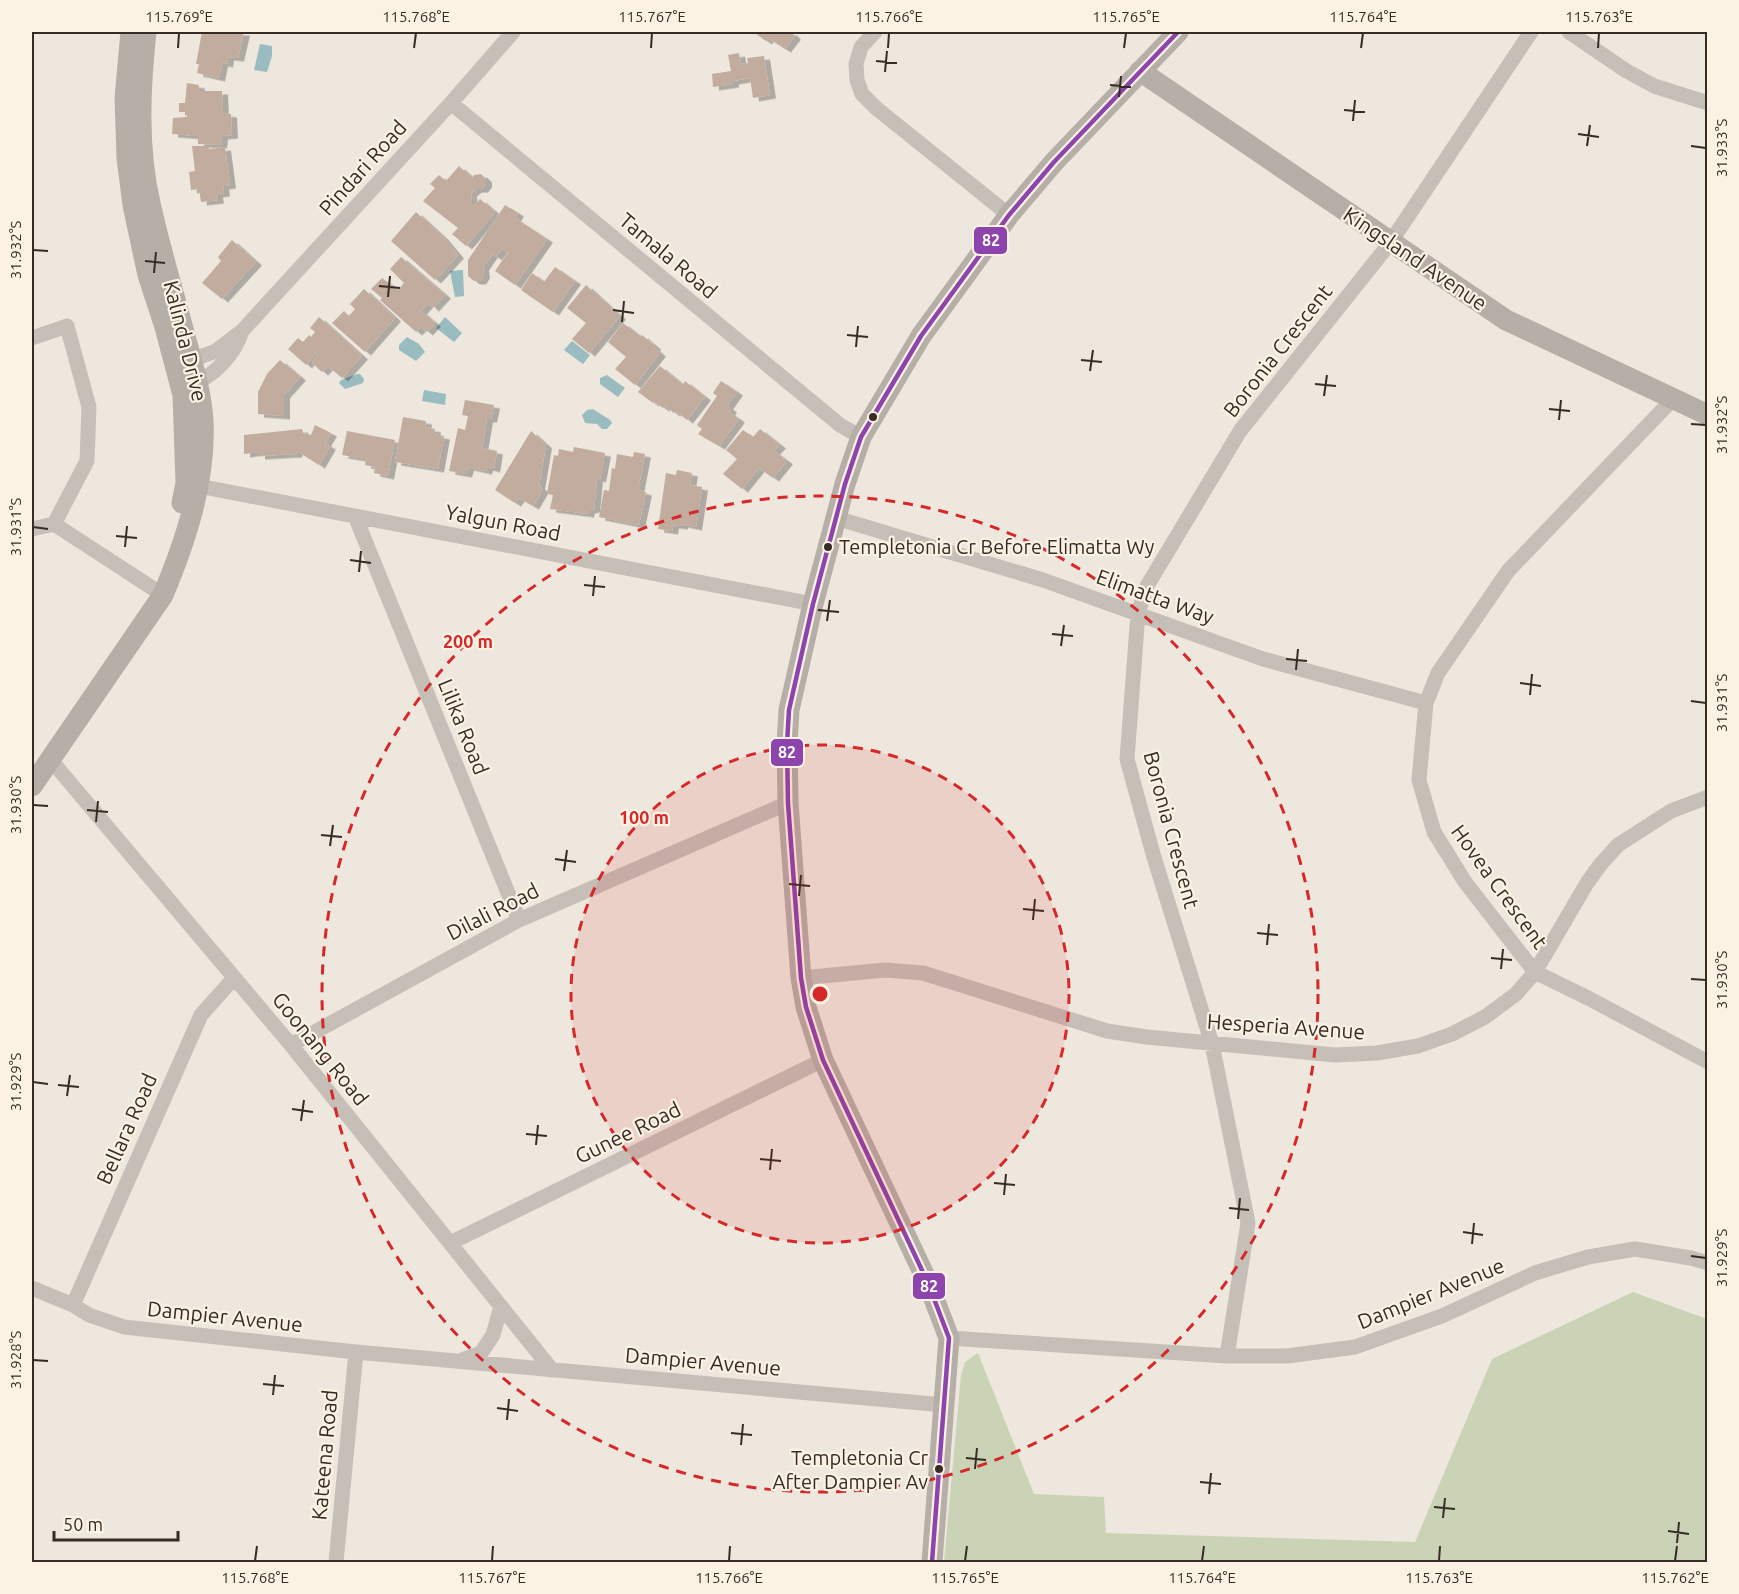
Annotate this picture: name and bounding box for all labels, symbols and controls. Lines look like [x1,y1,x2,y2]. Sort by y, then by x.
text: 115.769°E [145,8,213,25]
text: 115.768°E [382,8,450,25]
text: 115.767°E [618,8,686,25]
text: 115.766°E [855,8,923,25]
text: 115.765°E [1092,8,1160,25]
text: 115.764°E [1329,8,1397,25]
text: 115.763°E [1565,8,1633,25]
street label: Pindari Road [314,115,411,220]
text: 31.933°S [1713,119,1730,177]
street label: Kingsland Avenue [1339,201,1492,315]
street label: Tamala Road [615,207,722,303]
text: 31.932°S [7,221,24,279]
line badge: 82 [973,226,1008,255]
text: 82 [982,231,1000,249]
street label: Kalinda Drive [159,278,213,404]
street label: Boronia Crescent [1218,279,1336,421]
text: 31.932°S [1713,396,1730,454]
unlabelled marker [867,411,879,423]
text: 31.931°S [7,498,24,556]
street label: Yalgun Road [443,499,563,545]
place label: Templetonia Cr Before Elimatta Wy [839,535,1155,558]
marker: Templetonia Cr Before Elimatta Wy [822,541,834,553]
street label: Elimatta Way [1093,564,1217,628]
text: 200 m [443,631,493,651]
text: 31.931°S [1713,674,1730,732]
street label: Lilika Road [434,675,494,778]
line badge: 82 [770,738,804,767]
text: 82 [778,743,796,761]
street label: Boronia Crescent [1139,749,1204,911]
text: 31.930°S [7,776,24,834]
text: 100 m [619,807,669,827]
street label: Hovea Crescent [1447,820,1553,953]
street label: Dilali Road [443,878,543,945]
text: 31.930°S [1713,951,1730,1009]
centre of rings [810,984,830,1004]
street label: Goonang Road [268,987,374,1110]
street label: Hesperia Avenue [1206,1008,1366,1044]
text: 31.929°S [7,1053,24,1111]
street label: Bellara Road [91,1069,161,1188]
street label: Gunee Road [571,1096,684,1168]
text: 31.929°S [1713,1229,1730,1287]
street label: Dampier Avenue [1354,1253,1508,1333]
line badge: 82 [912,1272,946,1300]
text: 82 [920,1277,938,1295]
street label: Dampier Avenue [146,1296,304,1336]
text: 31.928°S [7,1331,24,1389]
street label: Dampier Avenue [624,1342,782,1380]
street label: Kateena Road [306,1389,342,1521]
place label: Templetonia Cr After Dampier Av [772,1446,928,1493]
marker: Templetonia Cr After Dampier Av [933,1463,945,1475]
scale bar [54,1504,178,1542]
text: 50 m [63,1514,103,1534]
text: 115.768°E [221,1569,289,1586]
text: 115.767°E [458,1569,526,1586]
text: 115.766°E [695,1569,763,1586]
text: 115.765°E [931,1569,999,1586]
text: 115.764°E [1168,1569,1236,1586]
text: 115.763°E [1405,1569,1473,1586]
text: 115.762°E [1641,1569,1709,1586]

